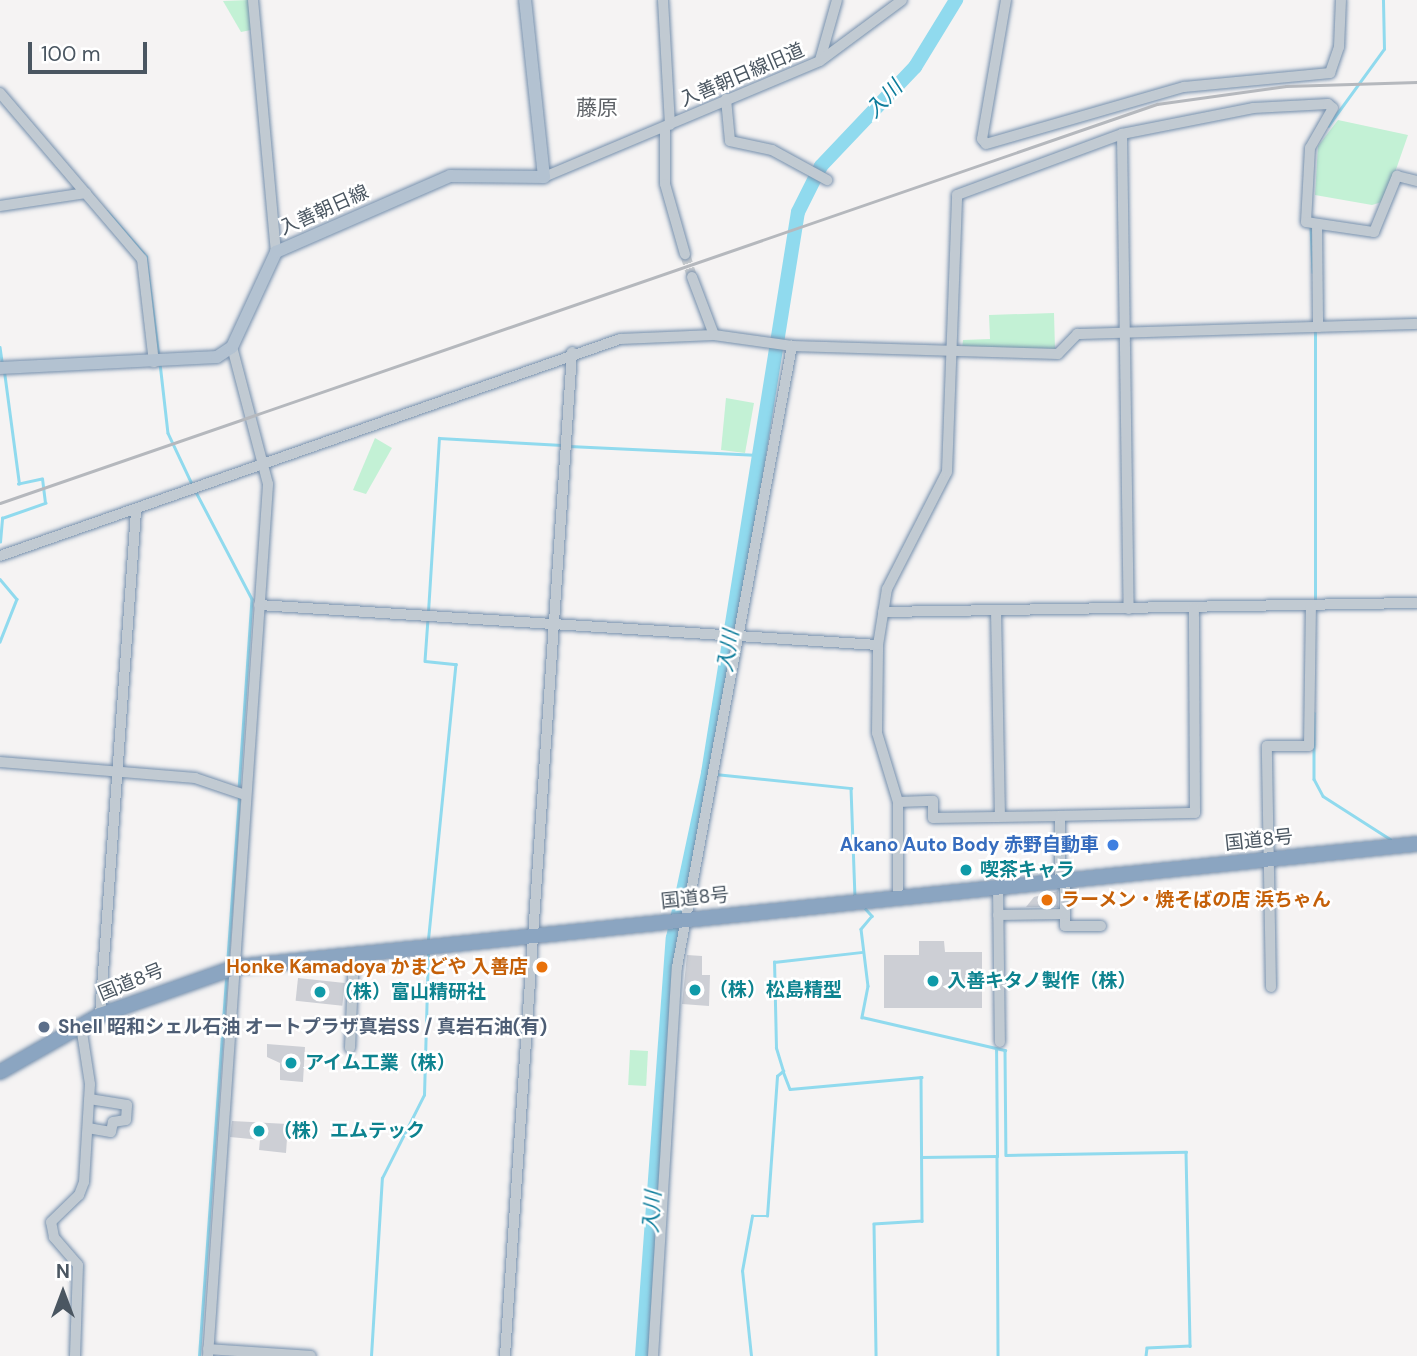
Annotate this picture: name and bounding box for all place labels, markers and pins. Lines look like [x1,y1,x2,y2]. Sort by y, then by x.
place label: Akano Auto Body 赤野自動車 [840,834,1099,856]
marker: Akano Auto Body 赤野自動車 [1105,837,1121,853]
place label: 喫茶キャラ [980,859,1075,881]
marker: 喫茶キャラ [958,862,974,878]
place label: ラーメン・焼そばの店 浜ちゃん [1061,889,1331,911]
marker: ラーメン・焼そばの店 浜ちゃん [1039,892,1055,908]
place label: Honke Kamadoya かまどや 入善店 [226,956,528,978]
marker: Honke Kamadoya かまどや 入善店 [534,959,550,975]
place label: 入善キタノ製作（株） [947,970,1137,992]
marker: 入善キタノ製作（株） [925,973,941,989]
place label: （株）松島精型 [709,979,842,1001]
place label: （株）富山精研社 [334,981,486,1003]
marker: （株）松島精型 [687,982,703,998]
marker: （株）富山精研社 [312,984,328,1000]
place label: Shell 昭和シェル石油 オートプラザ真岩SS / 真岩石油(有) [58,1016,547,1038]
marker: Shell 昭和シェル石油 オートプラザ真岩SS / 真岩石油(有) [36,1019,52,1035]
place label: アイム工業（株） [305,1052,457,1074]
marker: アイム工業（株） [283,1055,299,1071]
place label: （株）エムテック [273,1120,425,1142]
marker: （株）エムテック [251,1123,267,1139]

